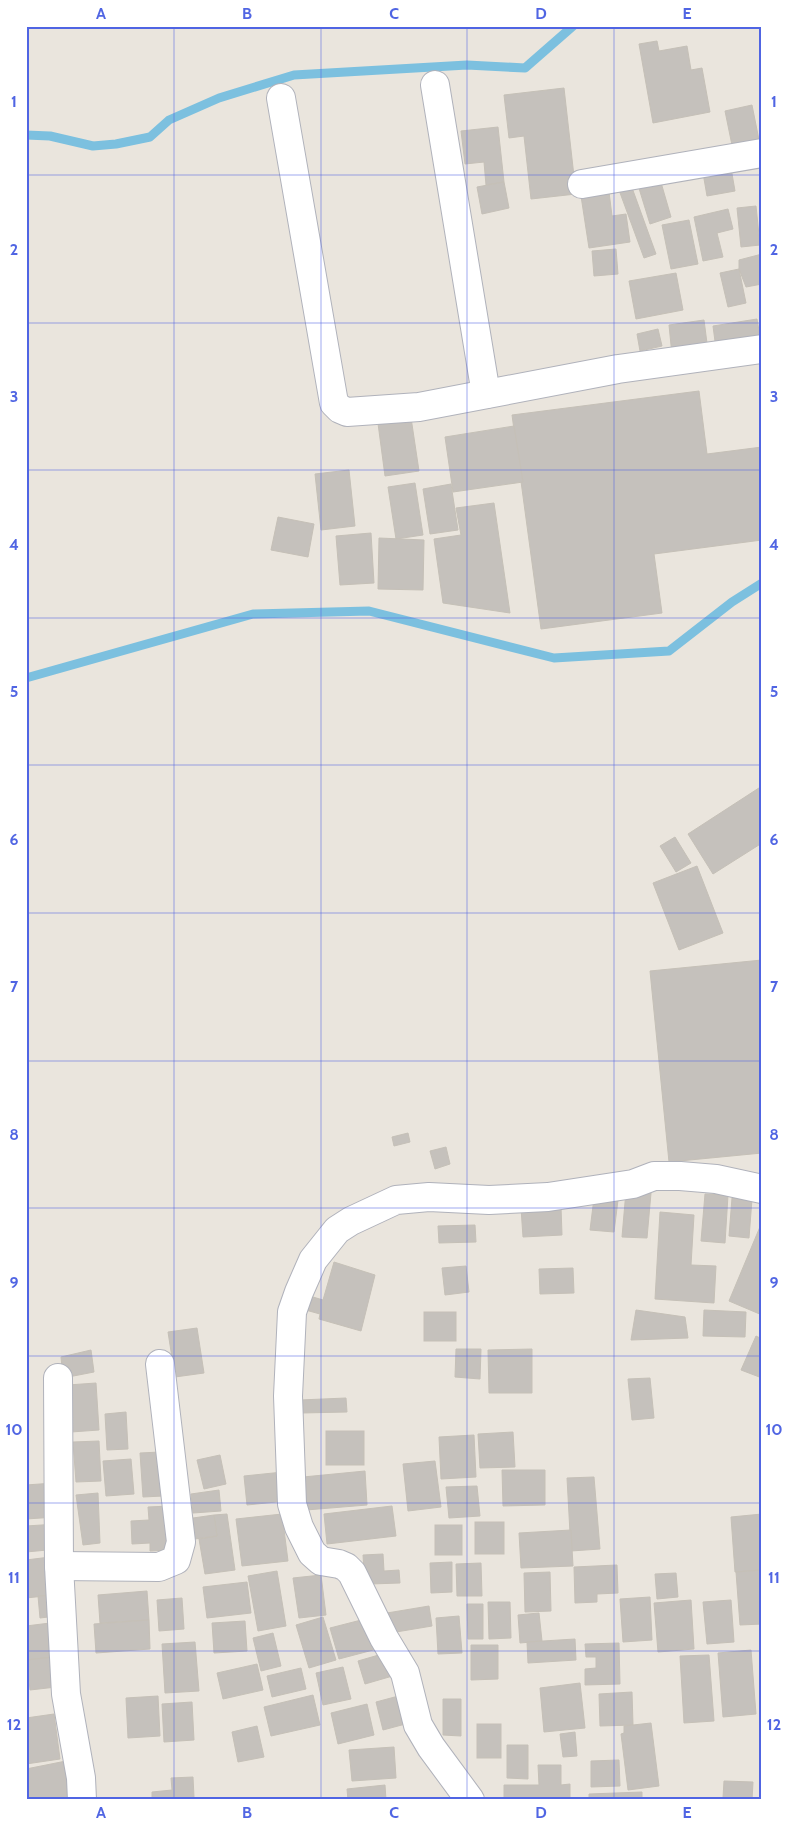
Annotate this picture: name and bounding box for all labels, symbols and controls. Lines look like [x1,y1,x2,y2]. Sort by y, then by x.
text: A [96,4,106,23]
text: B [242,4,252,23]
text: C [389,4,399,23]
text: D [535,4,547,23]
text: E [682,4,692,23]
text: 1 [11,92,17,111]
text: 1 [771,92,777,111]
text: 2 [10,240,18,259]
text: 2 [770,240,778,259]
text: 3 [10,387,18,406]
text: 3 [770,387,778,406]
text: 4 [9,535,19,554]
text: 4 [769,535,779,554]
text: 5 [10,682,18,701]
text: 5 [770,682,778,701]
text: 6 [10,830,19,849]
text: 6 [770,830,779,849]
text: 7 [10,977,19,996]
text: 7 [770,977,779,996]
text: 8 [9,1125,19,1144]
text: 8 [769,1125,779,1144]
text: 9 [10,1273,19,1292]
text: 9 [770,1273,779,1292]
text: 10 [5,1420,23,1439]
text: 10 [765,1420,783,1439]
text: 11 [8,1568,20,1587]
text: 11 [768,1568,780,1587]
text: 12 [7,1715,21,1734]
text: 12 [767,1715,781,1734]
text: A [96,1803,106,1822]
text: B [242,1803,252,1822]
text: C [389,1803,399,1822]
text: D [535,1803,547,1822]
text: E [682,1803,692,1822]

